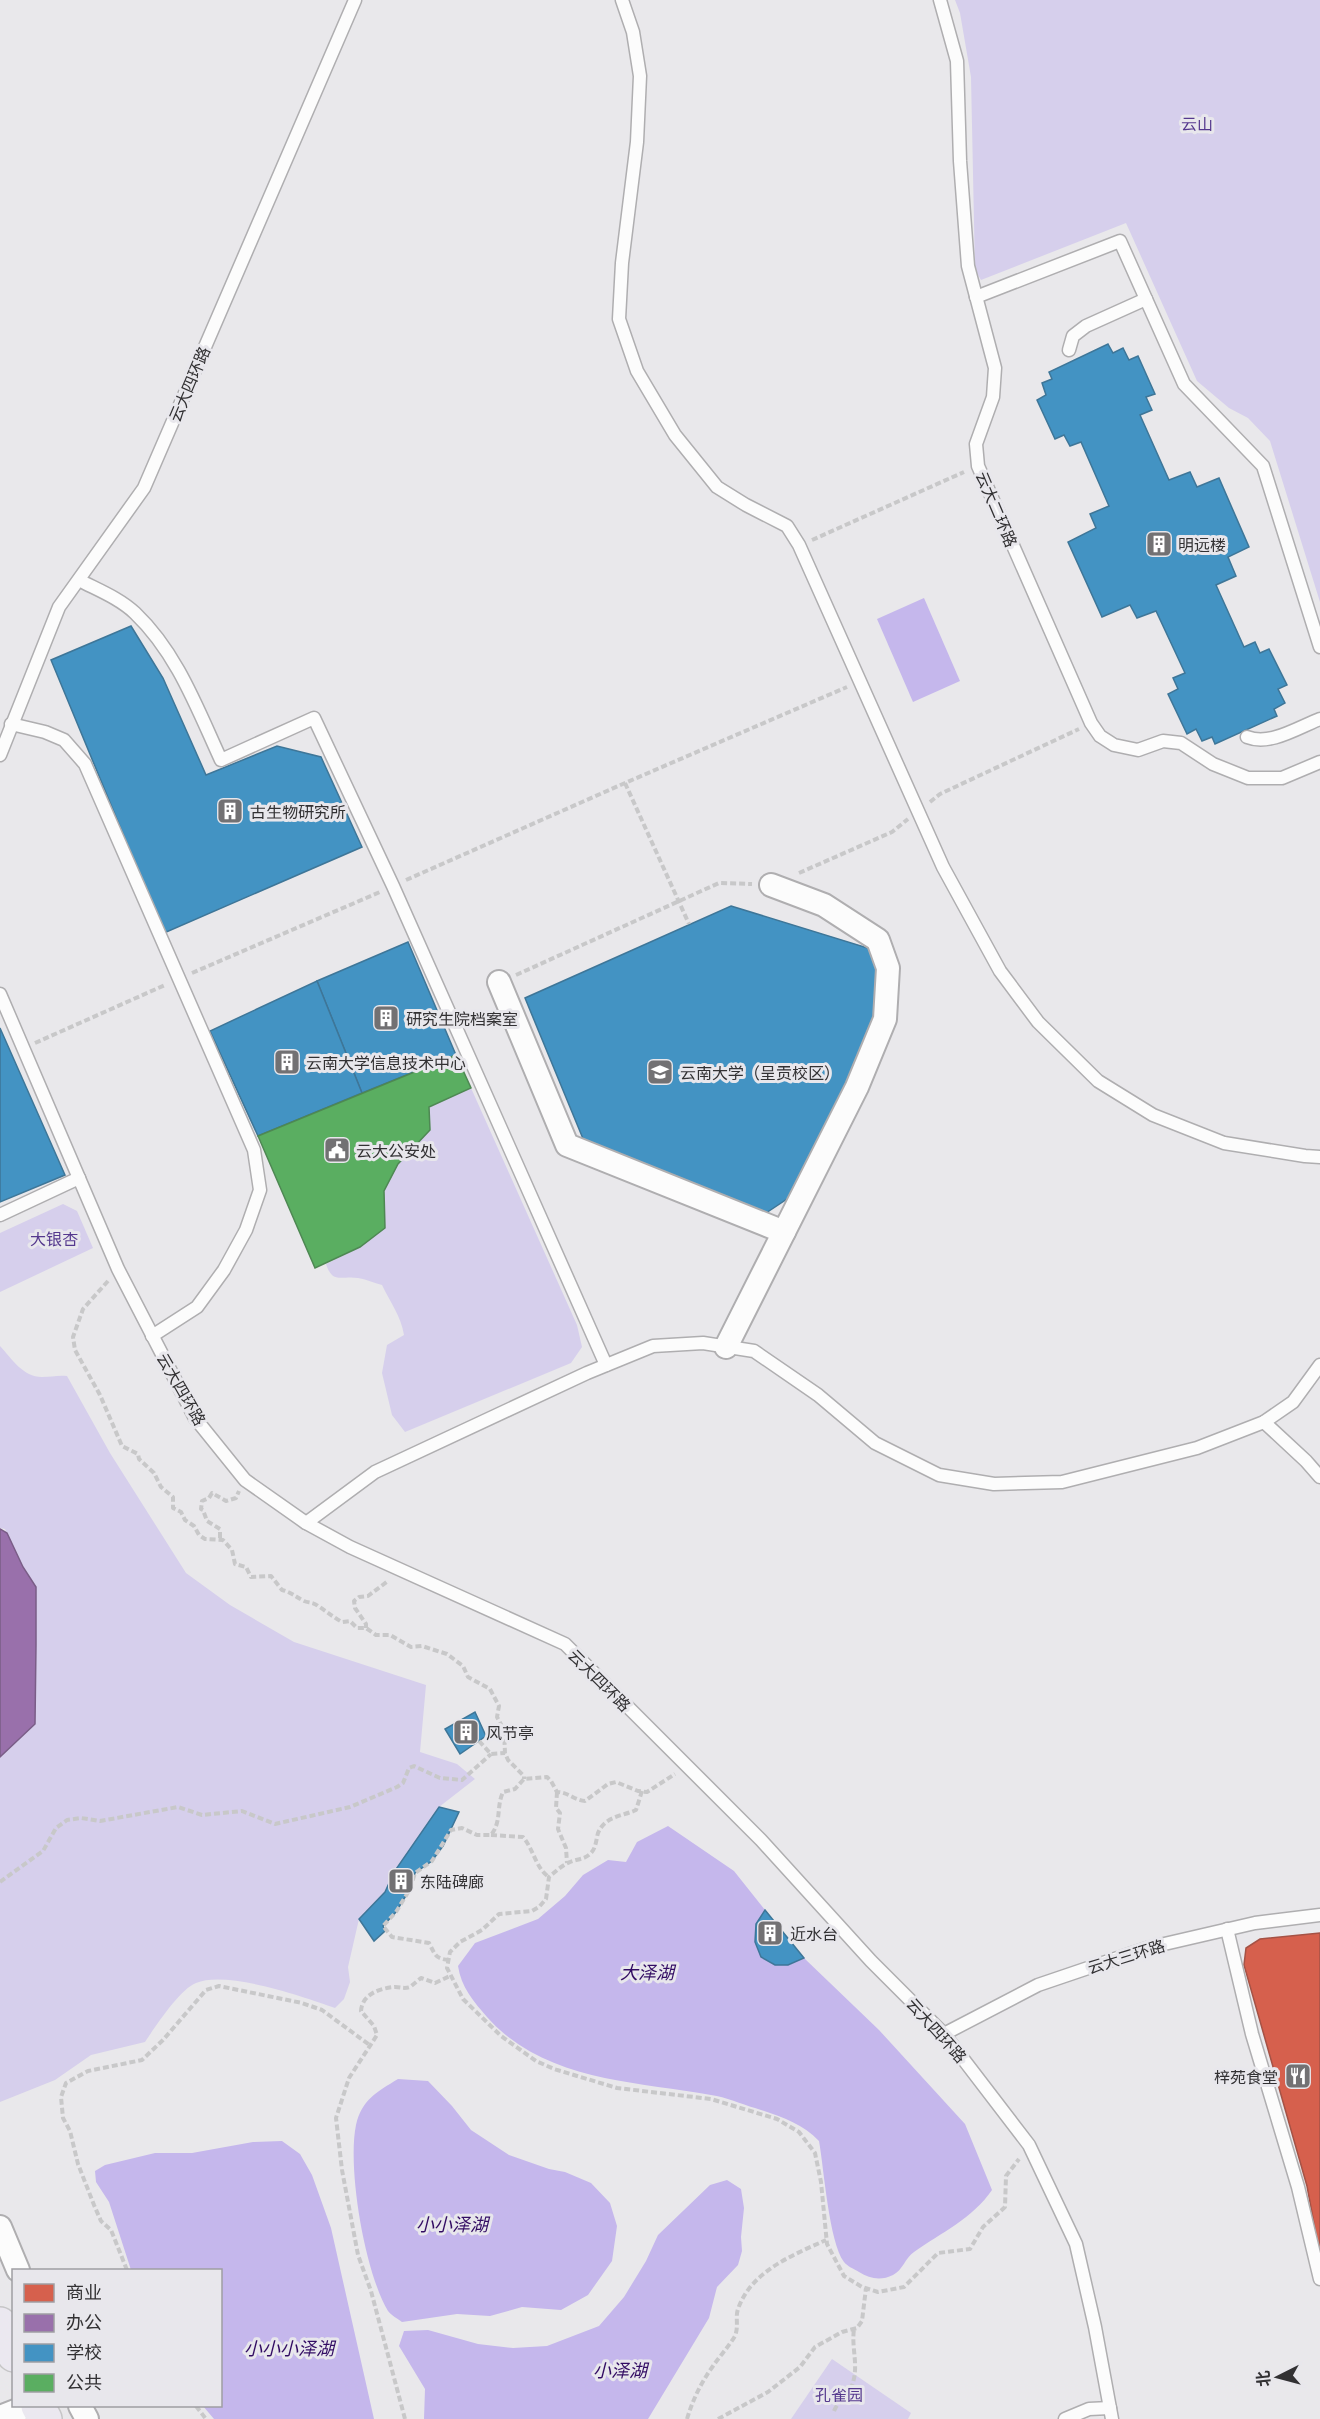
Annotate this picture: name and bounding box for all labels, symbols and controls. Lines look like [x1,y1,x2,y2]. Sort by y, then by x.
park label: 云山 [1181,114,1213,133]
street label: 云大四环路 [165,343,213,425]
street label: 云大二环路 [973,468,1021,550]
building icon: 明远楼 [1144,529,1174,559]
place label: 明远楼 [1178,535,1226,554]
building icon: 古生物研究所 [215,796,245,826]
place label: 古生物研究所 [250,802,346,821]
building icon: 研究生院档案室 [371,1003,401,1033]
place label: 研究生院档案室 [406,1009,518,1028]
building icon: 云南大学信息技术中心 [272,1047,302,1077]
place label: 云南大学信息技术中心 [306,1053,466,1072]
school or university icon: 云南大学（呈贡校区） [645,1057,675,1087]
place label: 云南大学（呈贡校区） [680,1063,840,1082]
public building icon: 云大公安处 [322,1135,352,1165]
place label: 云大公安处 [356,1141,436,1160]
park label: 大银杏 [30,1229,78,1248]
street label: 云大四环路 [154,1350,210,1428]
street label: 云大四环路 [565,1645,635,1715]
building icon: 风节亭 [451,1717,481,1747]
place label: 风节亭 [486,1723,534,1742]
building icon: 东陆碑廊 [386,1866,416,1896]
place label: 东陆碑廊 [420,1872,484,1891]
building icon: 近水台 [755,1918,785,1948]
place label: 近水台 [790,1924,838,1943]
street label: 云大三环路 [1085,1935,1167,1977]
water label: 大泽湖 [620,1961,677,1983]
street label: 云大四环路 [903,1994,971,2066]
restaurant icon: 梓苑食堂 [1283,2061,1313,2091]
place label: 梓苑食堂 [1214,2067,1278,2086]
water label: 小小泽湖 [416,2213,491,2235]
legend [12,2269,222,2407]
text: 商业 [66,2281,102,2303]
text: 办公 [66,2311,102,2333]
water label: 小小小泽湖 [244,2337,337,2359]
text: 学校 [66,2341,102,2363]
north arrow [1248,2347,1308,2407]
water label: 小泽湖 [593,2359,650,2381]
text: 北 [1252,2370,1273,2388]
text: 公共 [66,2371,102,2393]
park label: 孔雀园 [815,2385,863,2404]

